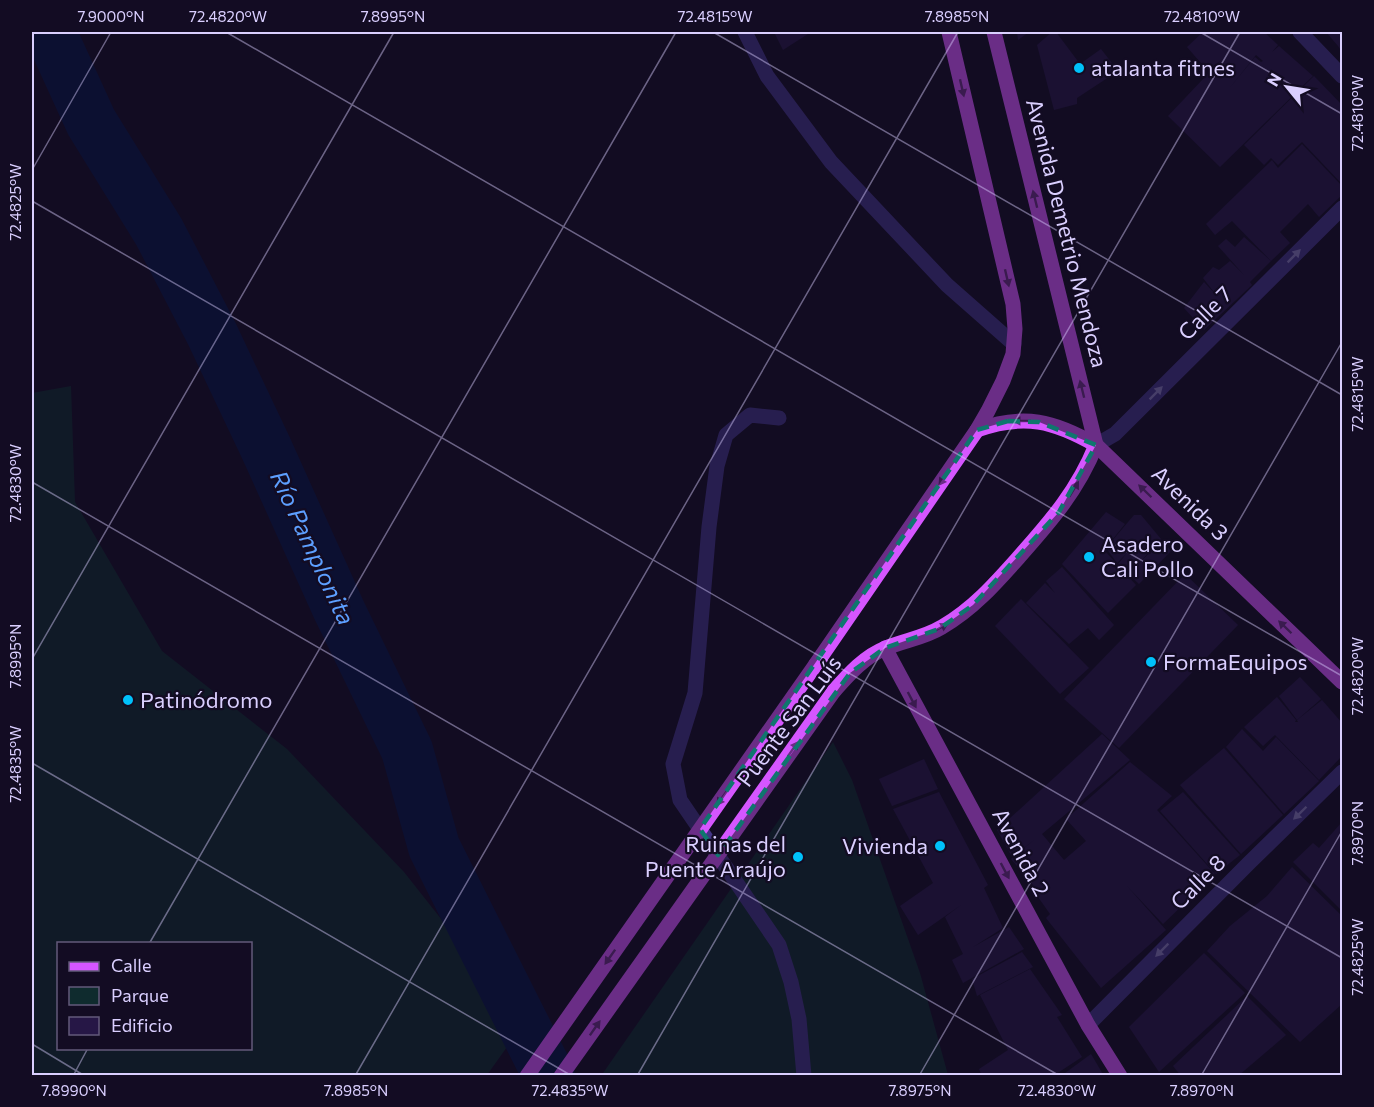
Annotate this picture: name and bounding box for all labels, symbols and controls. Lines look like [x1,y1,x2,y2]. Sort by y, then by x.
text: 7.9000°N [78,7,144,25]
text: 72.4820°W [189,7,267,25]
text: 7.8995°N [361,7,425,25]
text: 72.4815°W [677,7,753,25]
text: 7.8985°N [925,7,989,25]
text: 72.4810°W [1164,7,1240,25]
place label: atalanta fitnes [1091,54,1235,81]
north arrow [1257,57,1317,117]
marker: atalanta fitnes [1072,61,1086,75]
text: N [1262,69,1285,89]
text: 72.4810°W [1348,75,1366,151]
one-way arrow [958,79,968,98]
street label: Avenida Demetrio Mendoza [1021,96,1114,370]
text: 72.4825°W [6,164,24,240]
one-way arrow [1030,190,1040,208]
one-way arrow [1287,249,1301,263]
one-way arrow [1002,269,1012,288]
street label: Calle 7 [1172,280,1237,345]
text: 72.4815°W [1348,356,1366,432]
one-way arrow [1076,379,1086,398]
one-way arrow [1148,387,1162,401]
one-way arrow [1012,416,1031,426]
text: 72.4830°W [6,444,24,522]
street label: Avenida 3 [1146,460,1234,546]
water label: Río Pamplonita [265,466,362,629]
one-way arrow [939,470,950,486]
one-way arrow [1069,481,1080,497]
one-way arrow [1138,484,1153,498]
place label: Asadero Cali Pollo [1101,530,1194,582]
marker: Asadero Cali Pollo [1082,550,1096,564]
one-way arrow [1279,620,1293,634]
one-way arrow [931,623,948,633]
text: 7.8995°N [6,624,24,688]
text: 72.4820°W [1348,637,1366,715]
place label: FormaEquipos [1163,648,1308,675]
street label: Puente San Luís [731,650,847,791]
marker: FormaEquipos [1144,655,1158,669]
place label: Patinódromo [140,686,272,713]
one-way arrow [907,691,917,708]
marker: Patinódromo [121,693,135,707]
text: 72.4835°W [6,725,24,803]
one-way arrow [787,742,799,758]
one-way arrow [716,789,728,805]
text: 7.8970°N [1348,801,1366,865]
street label: Avenida 2 [987,803,1056,900]
one-way arrow [1293,806,1308,820]
place label: Ruinas del Puente Araújo [645,830,786,882]
place label: Vivienda [842,832,928,859]
marker: Vivienda [933,839,947,853]
street label: Calle 8 [1164,848,1231,915]
marker: Ruinas del Puente Araújo [791,850,805,864]
one-way arrow [1000,863,1010,880]
text: 72.4825°W [1348,919,1366,995]
legend [57,942,252,1050]
one-way arrow [1156,943,1170,957]
one-way arrow [604,949,616,965]
text: Calle [111,954,151,976]
text: Parque [111,984,169,1006]
text: Edificio [111,1014,173,1036]
one-way arrow [589,1020,601,1036]
text: 7.8990°N [41,1081,107,1099]
text: 7.8985°N [324,1081,388,1099]
text: 72.4835°W [531,1081,609,1099]
text: 7.8975°N [888,1081,952,1099]
text: 72.4830°W [1018,1081,1096,1099]
text: 7.8970°N [1170,1081,1234,1099]

